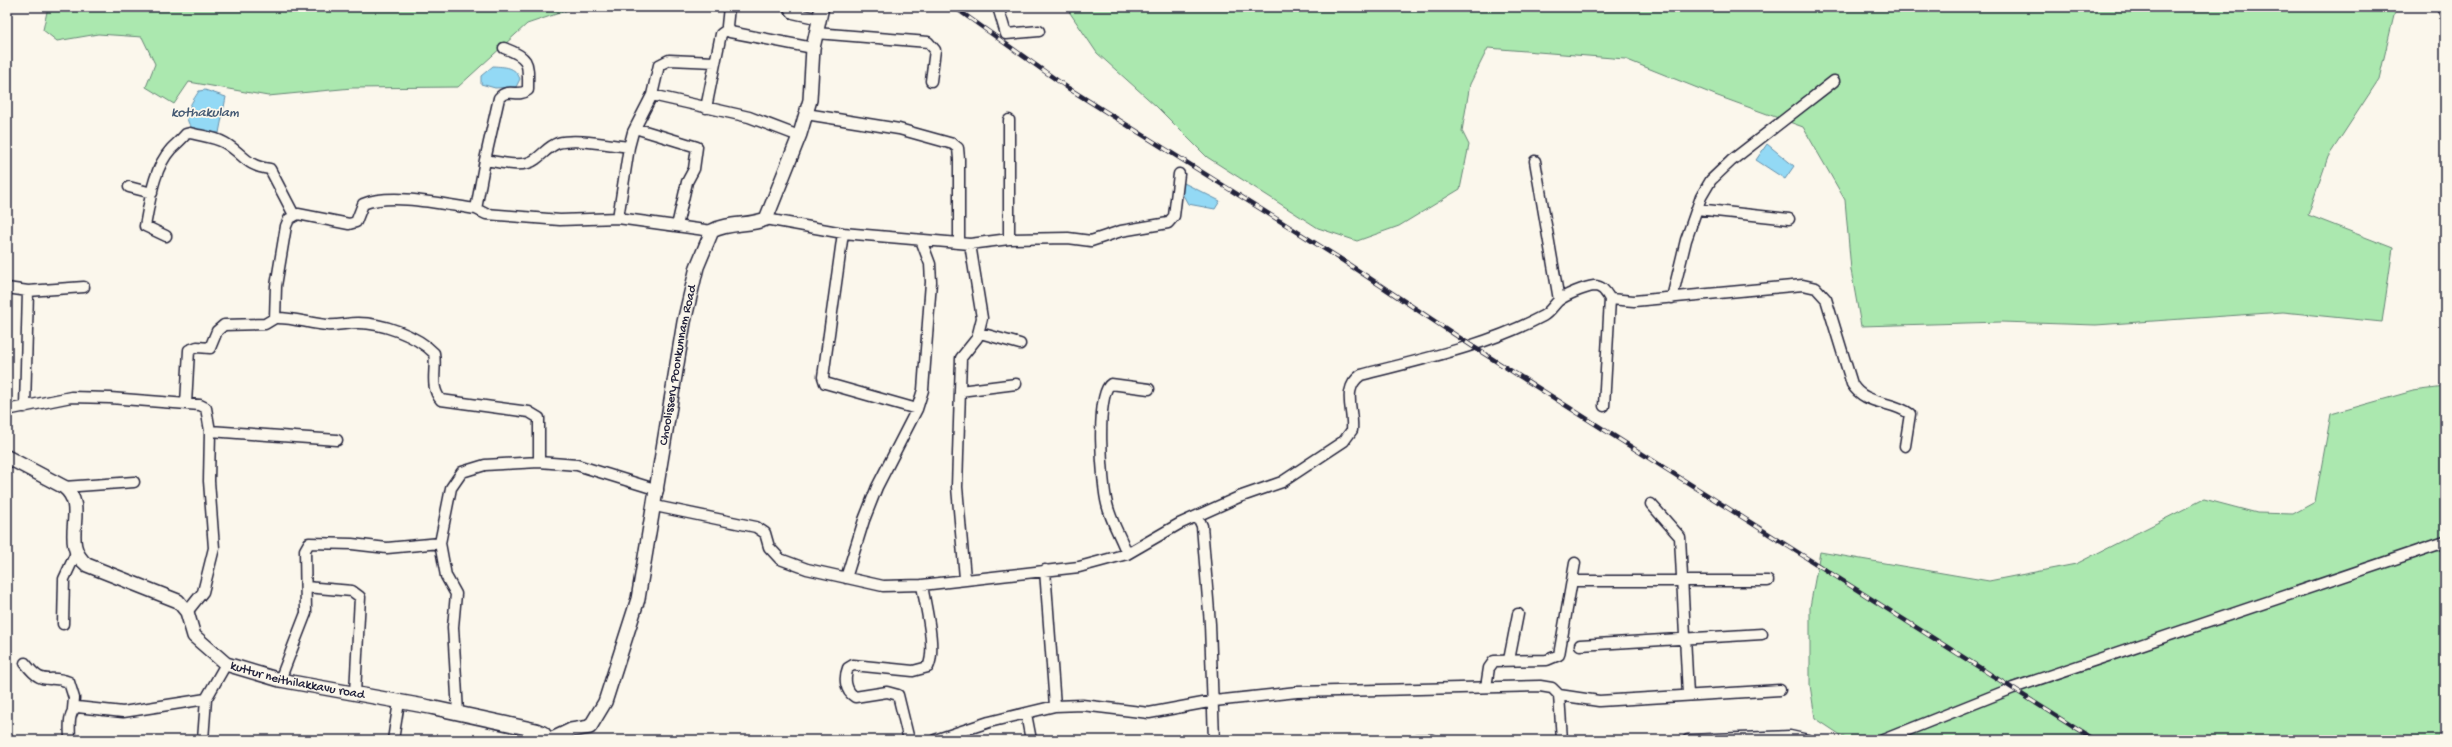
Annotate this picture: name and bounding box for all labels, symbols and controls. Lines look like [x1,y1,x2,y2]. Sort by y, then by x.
water label: kothakulam [171,105,239,122]
street label: Choolissery Poonkunnam Road [656,282,700,447]
street label: kuttur neithilakkavu road [229,658,367,703]

